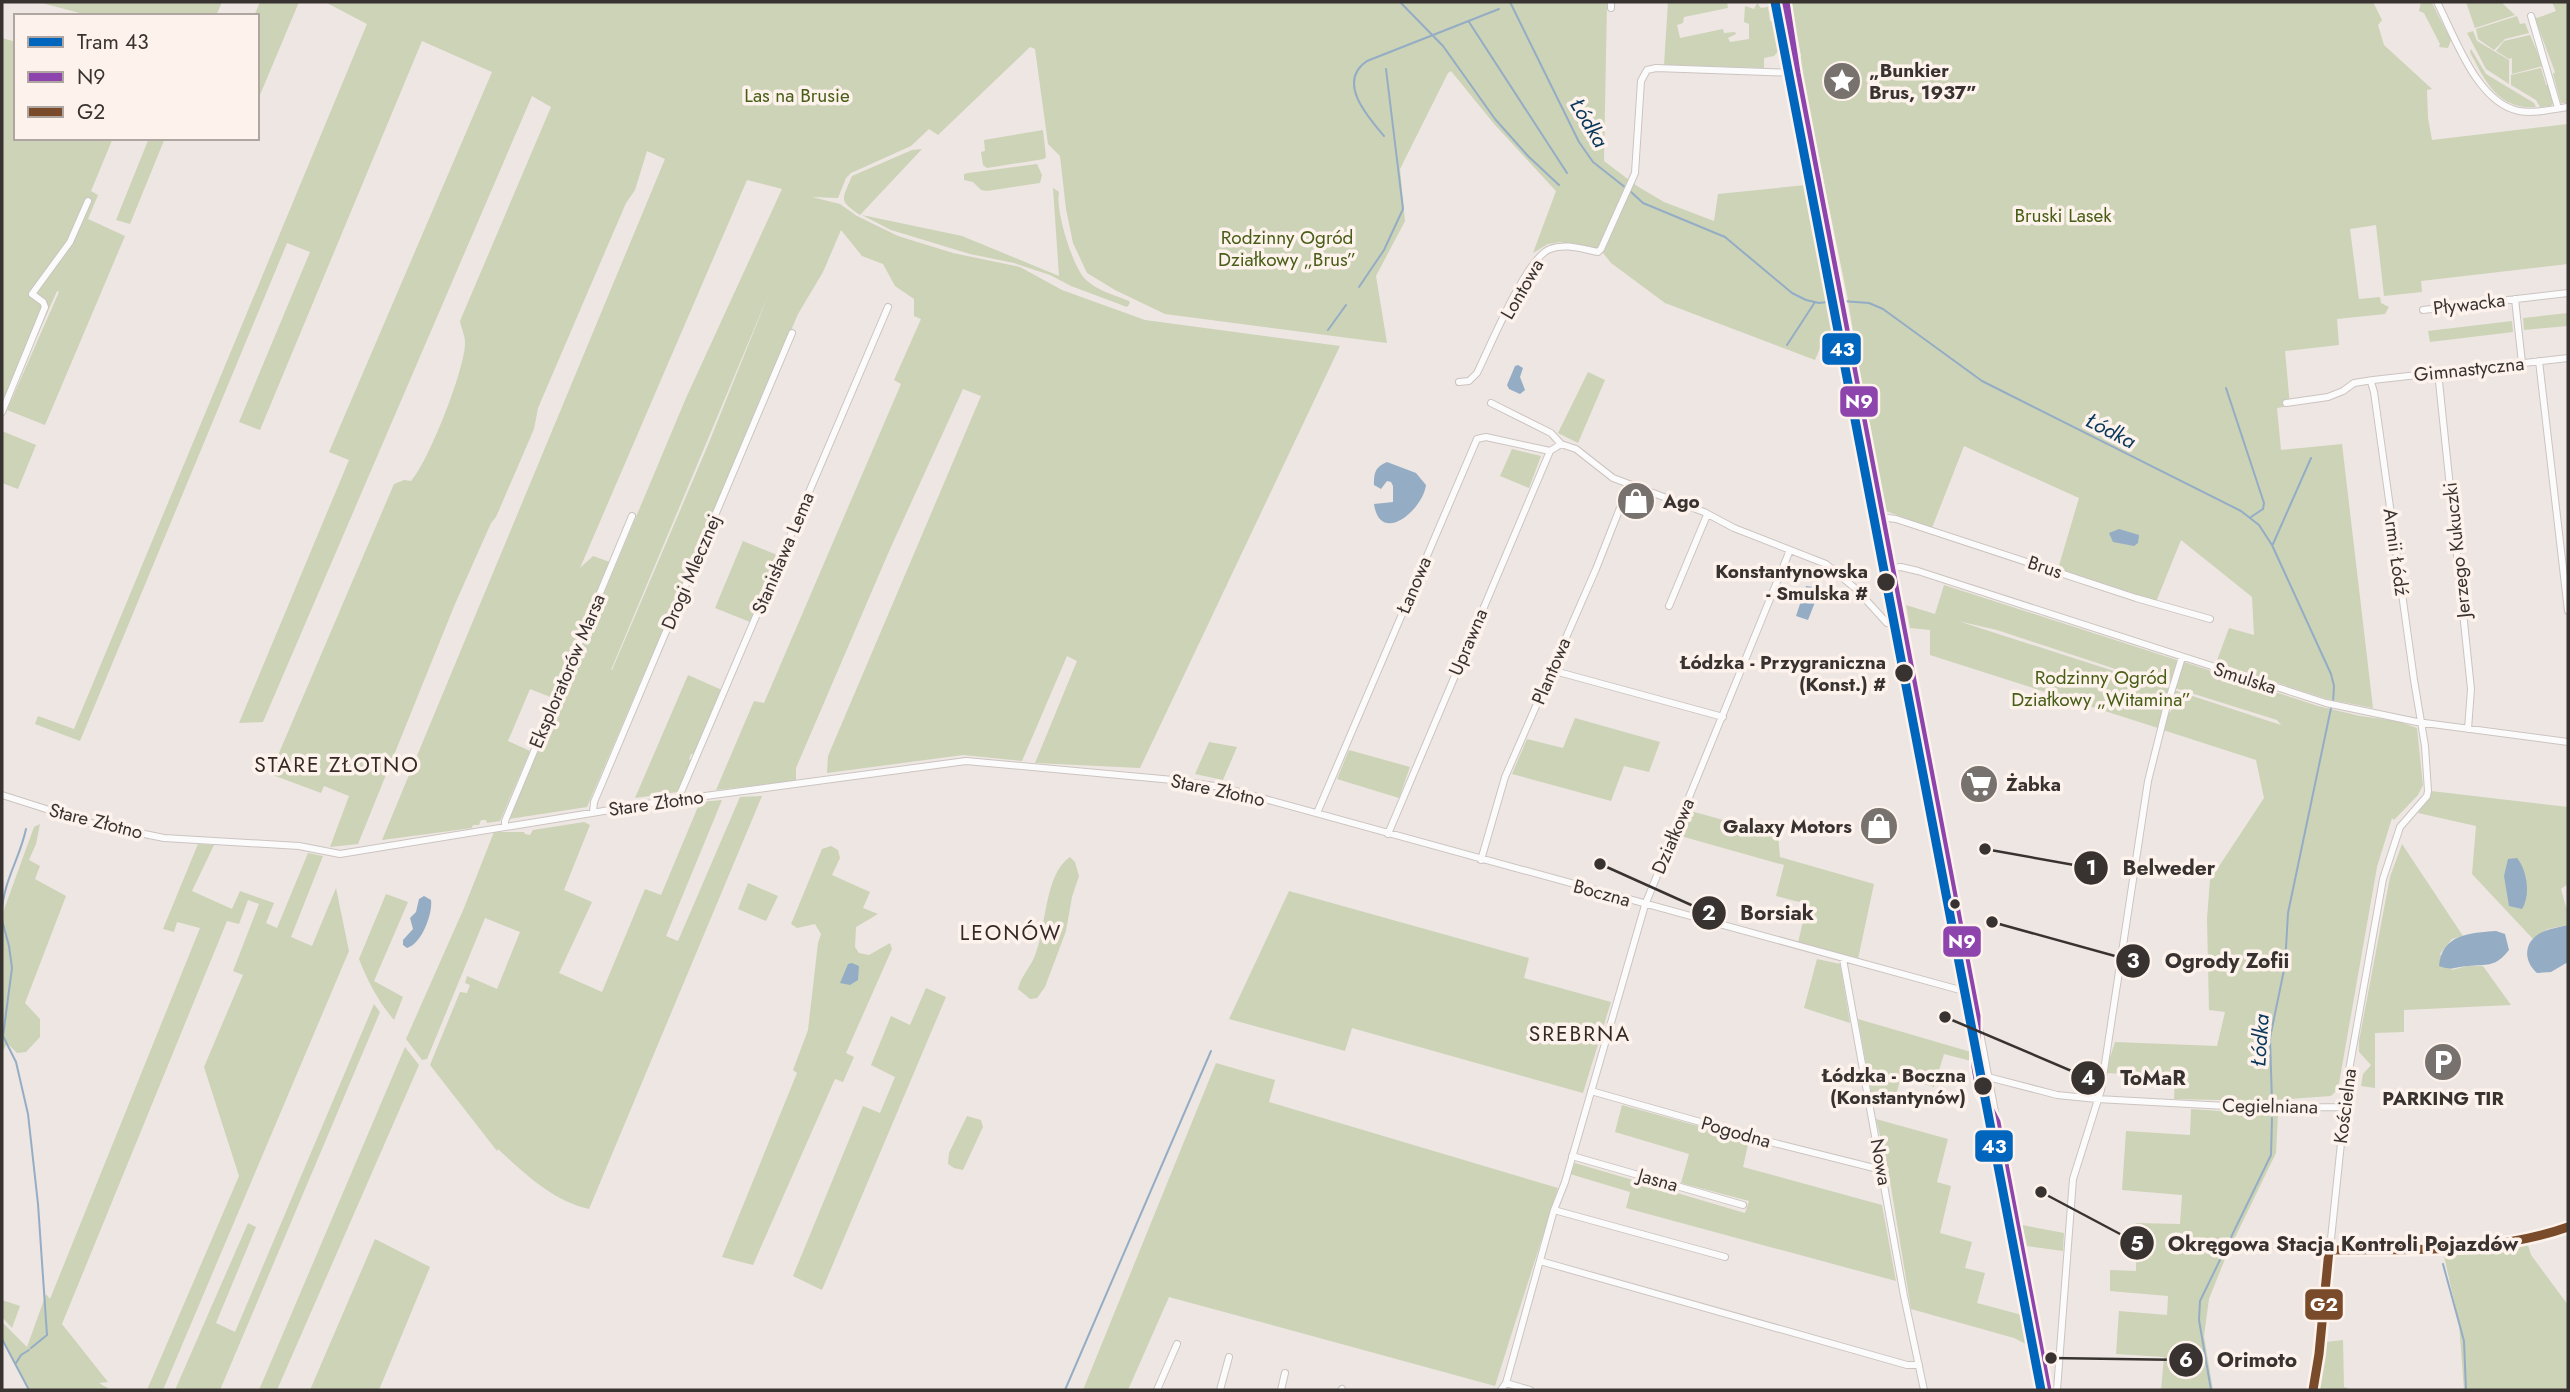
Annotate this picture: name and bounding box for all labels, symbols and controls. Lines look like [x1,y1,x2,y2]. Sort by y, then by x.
legend [14,14,259,140]
text: Tram 43 [77,27,149,57]
place label: „Bunkier Brus, 1937” [1869,57,1977,106]
place icon: „Bunkier Brus, 1937” [1821,60,1863,102]
text: N9 [77,62,105,92]
park label: Las na Brusie [744,82,850,109]
water label: Łódka [1563,93,1616,154]
text: G2 [77,97,105,127]
park label: Bruski Lasek [2014,202,2112,229]
park label: Rodzinny Ogród Działkowy „Brus” [1218,224,1356,273]
street label: Lontowa [1494,254,1550,324]
street label: Pływacka [2431,286,2507,322]
line badge: 43 [1821,332,1862,366]
text: 43 [1829,336,1855,363]
street label: Gimnastyczna [2412,350,2526,388]
line badge: N9 [1839,385,1879,418]
text: N9 [1845,388,1873,415]
water label: Łódka [2081,406,2142,456]
shop icon: Ago [1615,480,1657,522]
street label: Jerzego Kukuczki [2436,481,2478,622]
street label: Stanisława Lema [745,488,821,618]
place label: Ago [1662,488,1700,515]
street label: Armii Łódź [2377,507,2416,598]
street label: Drogi Mlecznej [655,510,727,634]
street label: Brus [2024,549,2066,585]
street label: Łanowa [1389,552,1438,619]
place label: Konstantynowska - Smulska # [1715,558,1868,607]
marker: Konstantynowska - Smulska # [1875,571,1897,593]
street label: Eksploratorów Marsa [522,590,612,752]
street label: Uprawna [1442,604,1494,680]
street label: Plantowa [1525,633,1577,709]
place label: Łódzka - Przygraniczna (Konst.) # [1679,649,1886,698]
street label: Smulska [2210,655,2280,701]
marker: Łódzka - Przygraniczna (Konst.) # [1893,662,1915,684]
park label: Rodzinny Ogród Działkowy „Witamina” [2011,664,2191,713]
district label: STARE ZŁOTNO [254,750,420,780]
supermarket icon: Żabka [1958,763,2000,805]
street label: Stare Złotno [1168,767,1268,813]
place label: Żabka [2006,771,2061,798]
street label: Stare Złotno [607,783,705,823]
street label: Działkowa [1645,794,1701,878]
street label: Stare Złotno [46,796,146,846]
shop icon: Galaxy Motors [1858,805,1900,847]
place label: Galaxy Motors [1723,813,1852,840]
callout: Belweder [2074,847,2230,889]
text: 1 [2086,853,2096,883]
text: Belweder [2123,853,2216,883]
street label: Boczna [1571,872,1633,914]
callout: Borsiak [1691,892,1828,934]
unlabelled marker [1948,897,1962,911]
text: 2 [1702,898,1716,928]
text: Borsiak [1740,898,1814,928]
district label: LEONÓW [960,918,1062,948]
line badge: N9 [1942,925,1982,958]
text: N9 [1948,928,1976,955]
callout: Ogrody Zofii [2116,940,2303,982]
text: 3 [2126,946,2140,976]
text: Ogrody Zofii [2165,946,2289,976]
water label: Łódka [2243,1012,2277,1067]
district label: SREBRNA [1529,1019,1631,1049]
parking icon: PARKING TIR [2422,1041,2464,1083]
callout: ToMaR [2071,1057,2199,1099]
place label: Łódzka - Boczna (Konstantynów) [1821,1062,1966,1111]
text: 4 [2081,1063,2095,1093]
text: ToMaR [2120,1063,2186,1093]
street label: Kościelna [2327,1067,2363,1145]
marker: Łódzka - Boczna (Konstantynów) [1972,1075,1994,1097]
place label: PARKING TIR [2382,1085,2504,1112]
street label: Cegielniana [2222,1092,2318,1120]
street label: Pogodna [1698,1109,1774,1155]
line badge: 43 [1974,1129,2014,1163]
text: 43 [1981,1133,2007,1160]
street label: Nowa [1864,1137,1898,1187]
street label: Jasna [1632,1161,1681,1199]
callout: Okręgowa Stacja Kontroli Pojazdów [2119,1222,2533,1264]
text: 5 [2130,1229,2144,1259]
text: Okręgowa Stacja Kontroli Pojazdów [2168,1229,2519,1259]
line badge: G2 [2304,1288,2344,1321]
text: G2 [2310,1291,2338,1318]
callout: Orimoto [2168,1339,2312,1381]
text: 6 [2179,1345,2193,1375]
text: Orimoto [2217,1345,2297,1375]

